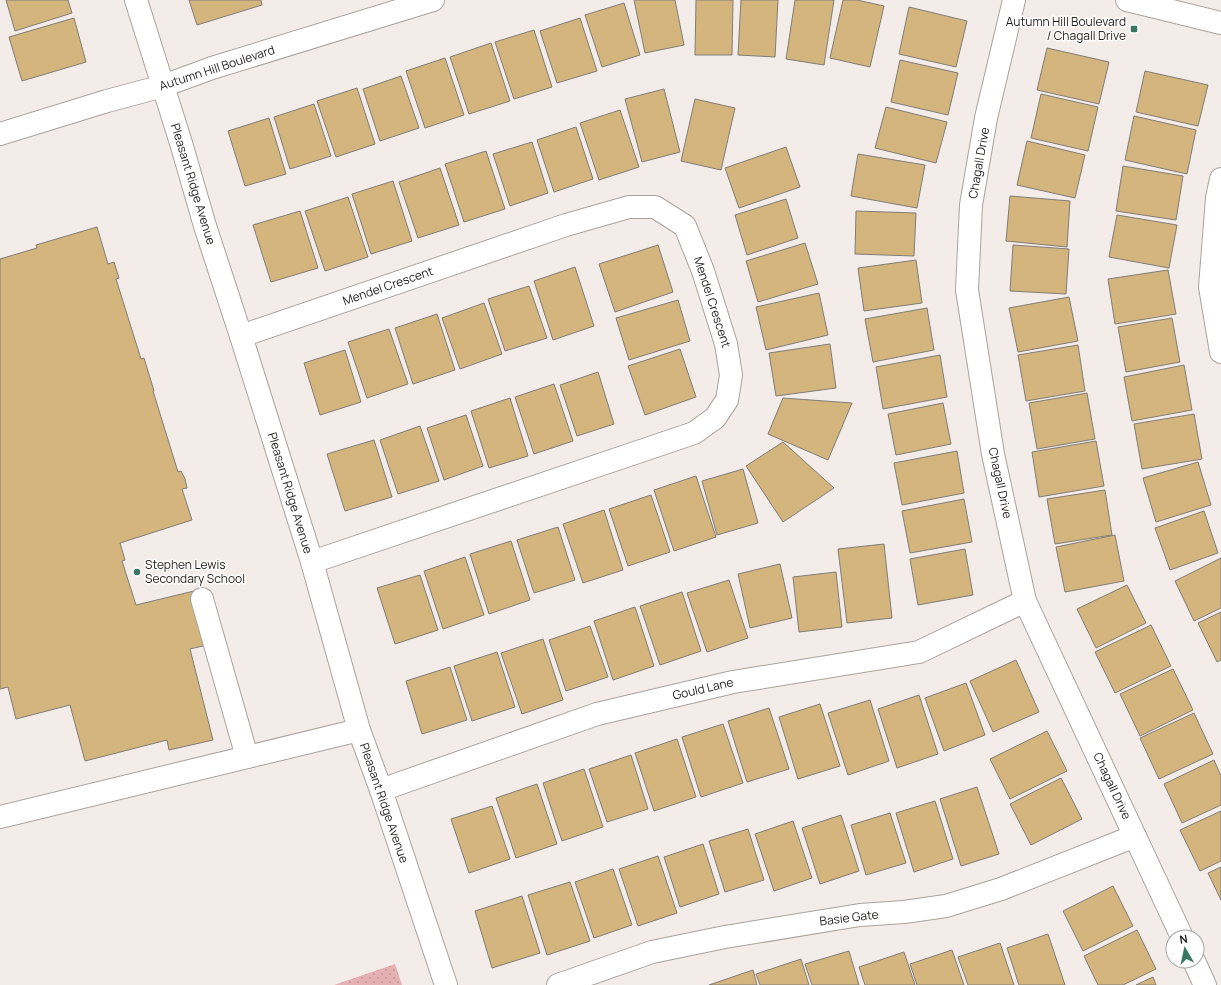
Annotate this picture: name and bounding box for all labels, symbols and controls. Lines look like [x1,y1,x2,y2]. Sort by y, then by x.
place label: Autumn Hill Boulevard / Chagall Drive [1006,13,1126,44]
marker: Autumn Hill Boulevard / Chagall Drive [1129,24,1139,34]
street label: Autumn Hill Boulevard [157,41,277,94]
street label: Pleasant Ridge Avenue [167,121,220,247]
street label: Chagall Drive [964,126,993,200]
street label: Mendel Crescent [690,254,735,350]
street label: Mendel Crescent [340,262,436,309]
street label: Pleasant Ridge Avenue [264,430,317,556]
street label: Chagall Drive [985,446,1016,520]
place label: Stephen Lewis Secondary School [145,556,245,587]
marker: Stephen Lewis Secondary School [132,567,142,577]
street label: Gould Lane [671,673,735,704]
street label: Pleasant Ridge Avenue [356,741,413,865]
street label: Chagall Drive [1089,749,1135,822]
street label: Basie Gate [818,905,879,930]
north arrow [1165,929,1205,969]
text: N [1178,931,1189,947]

